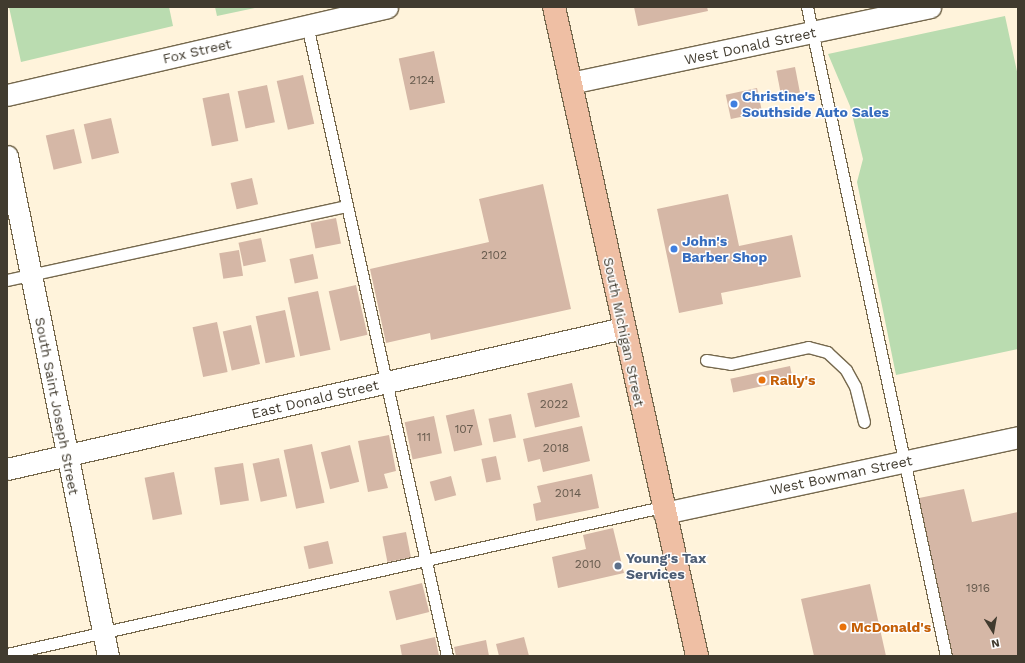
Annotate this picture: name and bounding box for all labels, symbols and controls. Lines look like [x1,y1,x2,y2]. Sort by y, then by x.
street label: West Donald Street [683,24,817,68]
street label: Fox Street [161,35,233,67]
house number: 2124 [409,74,435,88]
place label: Christine's Southside Auto Sales [742,88,889,120]
marker: Christine's Southside Auto Sales [729,99,739,109]
place label: John's Barber Shop [682,233,767,266]
marker: John's Barber Shop [669,244,679,254]
house number: 2102 [481,249,507,263]
street label: South Michigan Street [600,256,648,408]
street label: South Saint Joseph Street [31,316,83,496]
place label: Rally's [770,372,815,388]
marker: Rally's [757,375,767,385]
street label: East Donald Street [250,376,380,422]
house number: 2022 [540,398,568,412]
house number: 107 [455,423,473,437]
house number: 111 [417,431,431,445]
house number: 2018 [543,442,569,456]
street label: West Bowman Street [768,452,914,498]
house number: 2014 [555,487,581,501]
place label: Young's Tax Services [626,550,706,582]
house number: 2010 [575,558,601,572]
marker: Young's Tax Services [613,561,623,571]
house number: 1916 [966,582,990,596]
north arrow [973,611,1013,651]
place label: McDonald's [851,619,931,635]
marker: McDonald's [838,622,848,632]
text: N [990,636,1001,650]

